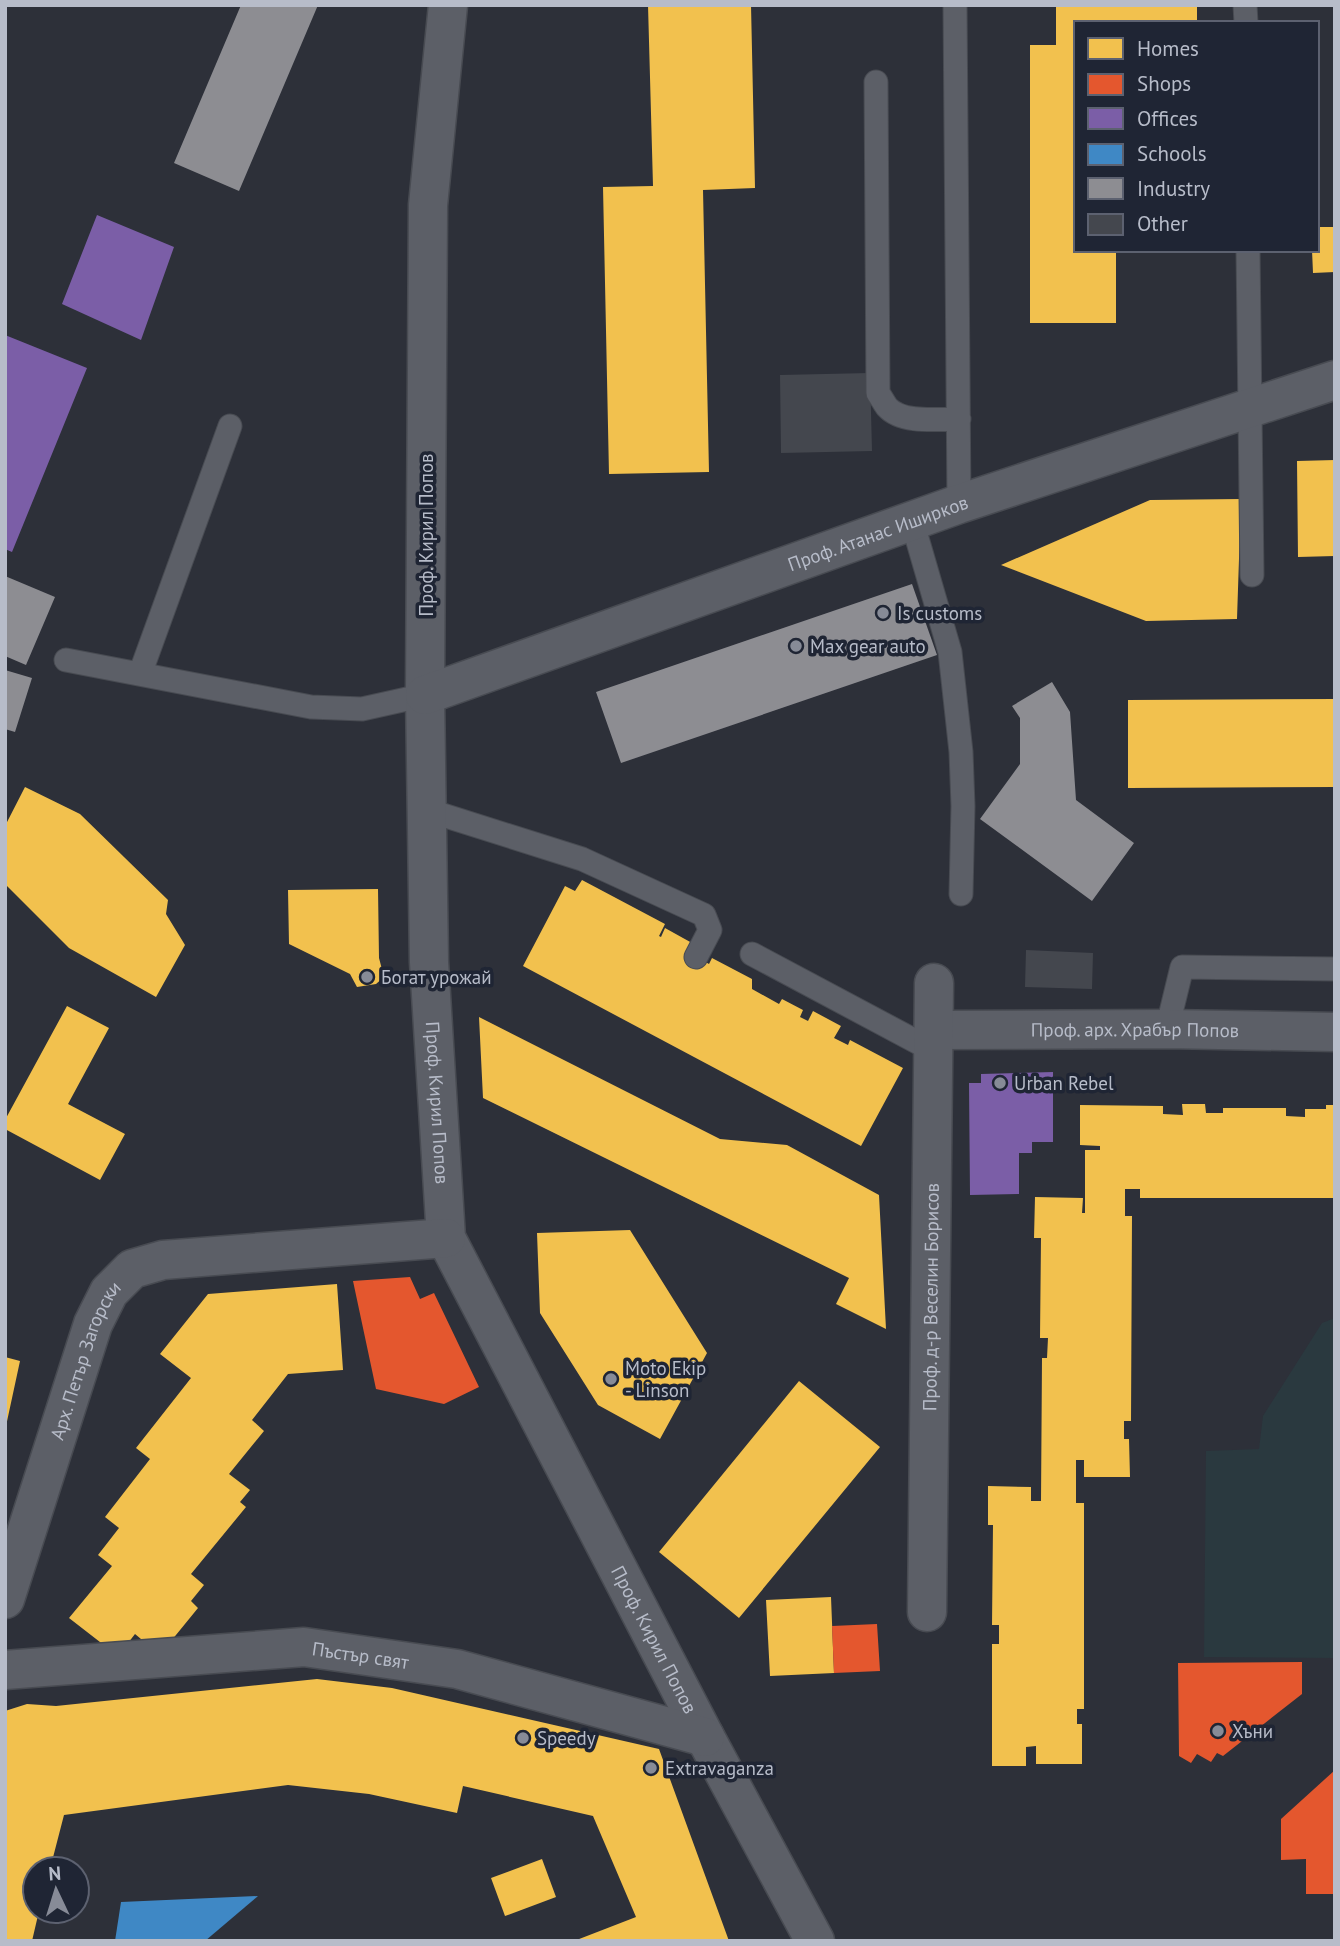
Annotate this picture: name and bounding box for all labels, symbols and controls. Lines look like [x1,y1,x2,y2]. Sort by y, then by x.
legend [1074,21,1319,252]
text: Homes [1137,35,1199,62]
text: Shops [1137,70,1191,97]
text: Offices [1137,105,1198,132]
text: Schools [1137,140,1207,167]
text: Industry [1137,175,1210,202]
text: Other [1137,210,1188,237]
street label: Проф. Кирил Попов [414,453,438,617]
street label: Проф. Атанас Иширков [784,490,971,576]
place label: Is customs [897,601,982,625]
marker: Is customs [875,605,891,621]
place label: Max gear auto [810,634,926,658]
marker: Max gear auto [788,638,804,654]
place label: Богат урожай [381,965,492,989]
marker: Богат урожай [359,969,375,985]
street label: Проф. арх. Храбър Попов [1031,1017,1239,1042]
street label: Проф. Кирил Попов [421,1021,455,1185]
place label: Urban Rebel [1014,1071,1114,1095]
marker: Urban Rebel [992,1075,1008,1091]
street label: Проф. д-р Веселин Борисов [917,1183,944,1411]
street label: Арх. Петър Загорски [45,1275,126,1443]
place label: Moto Ekip - Linson [625,1356,706,1402]
marker: Moto Ekip - Linson [603,1371,619,1387]
street label: Проф. Кирил Попов [606,1562,703,1718]
street label: Пъстър свят [311,1636,411,1674]
place label: Хъни [1232,1719,1273,1743]
marker: Хъни [1210,1723,1226,1739]
place label: Speedy [537,1726,596,1750]
marker: Speedy [515,1730,531,1746]
place label: Extravaganza [665,1756,774,1780]
marker: Extravaganza [643,1760,659,1776]
north arrow [21,1855,91,1925]
text: N [48,1861,62,1885]

